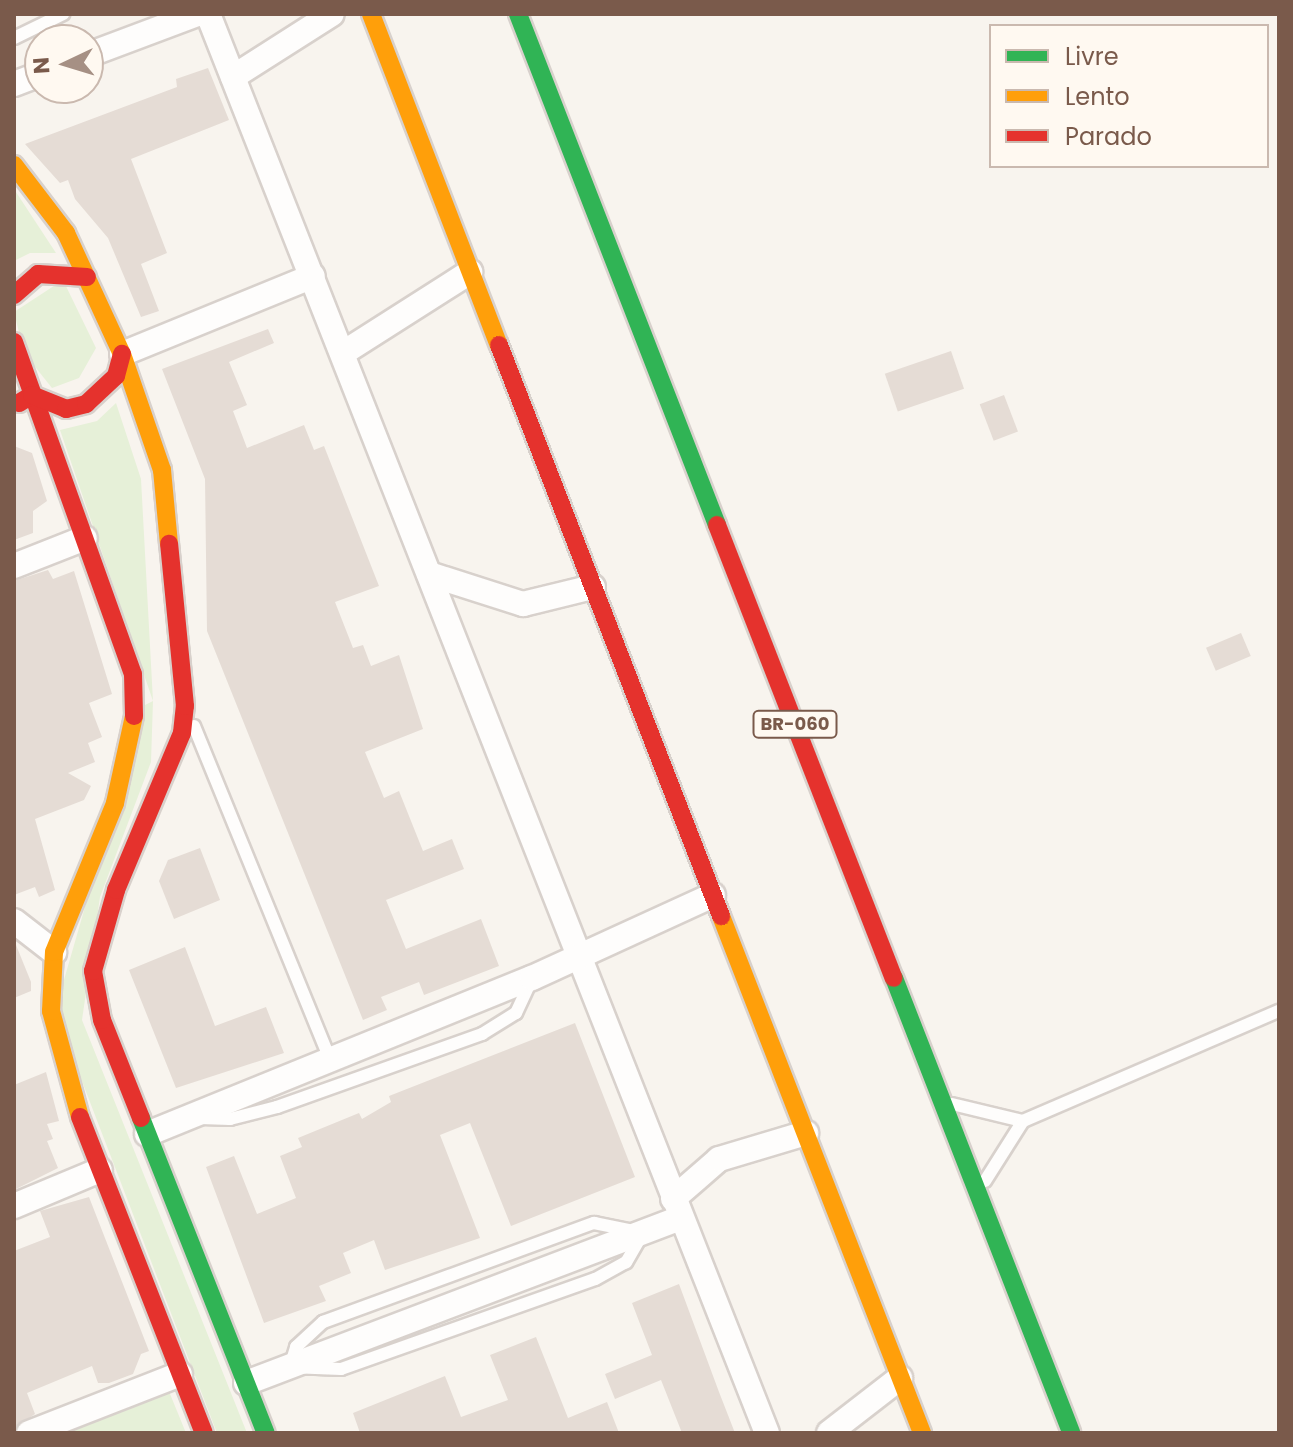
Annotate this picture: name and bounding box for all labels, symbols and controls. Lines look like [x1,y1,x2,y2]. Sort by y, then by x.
north arrow [24,24,104,104]
legend [989,24,1269,168]
text: Livre [1065,40,1119,73]
text: N [26,56,58,75]
text: Lento [1065,80,1130,113]
text: Parado [1065,120,1152,153]
road number: BR-060 [751,710,839,738]

